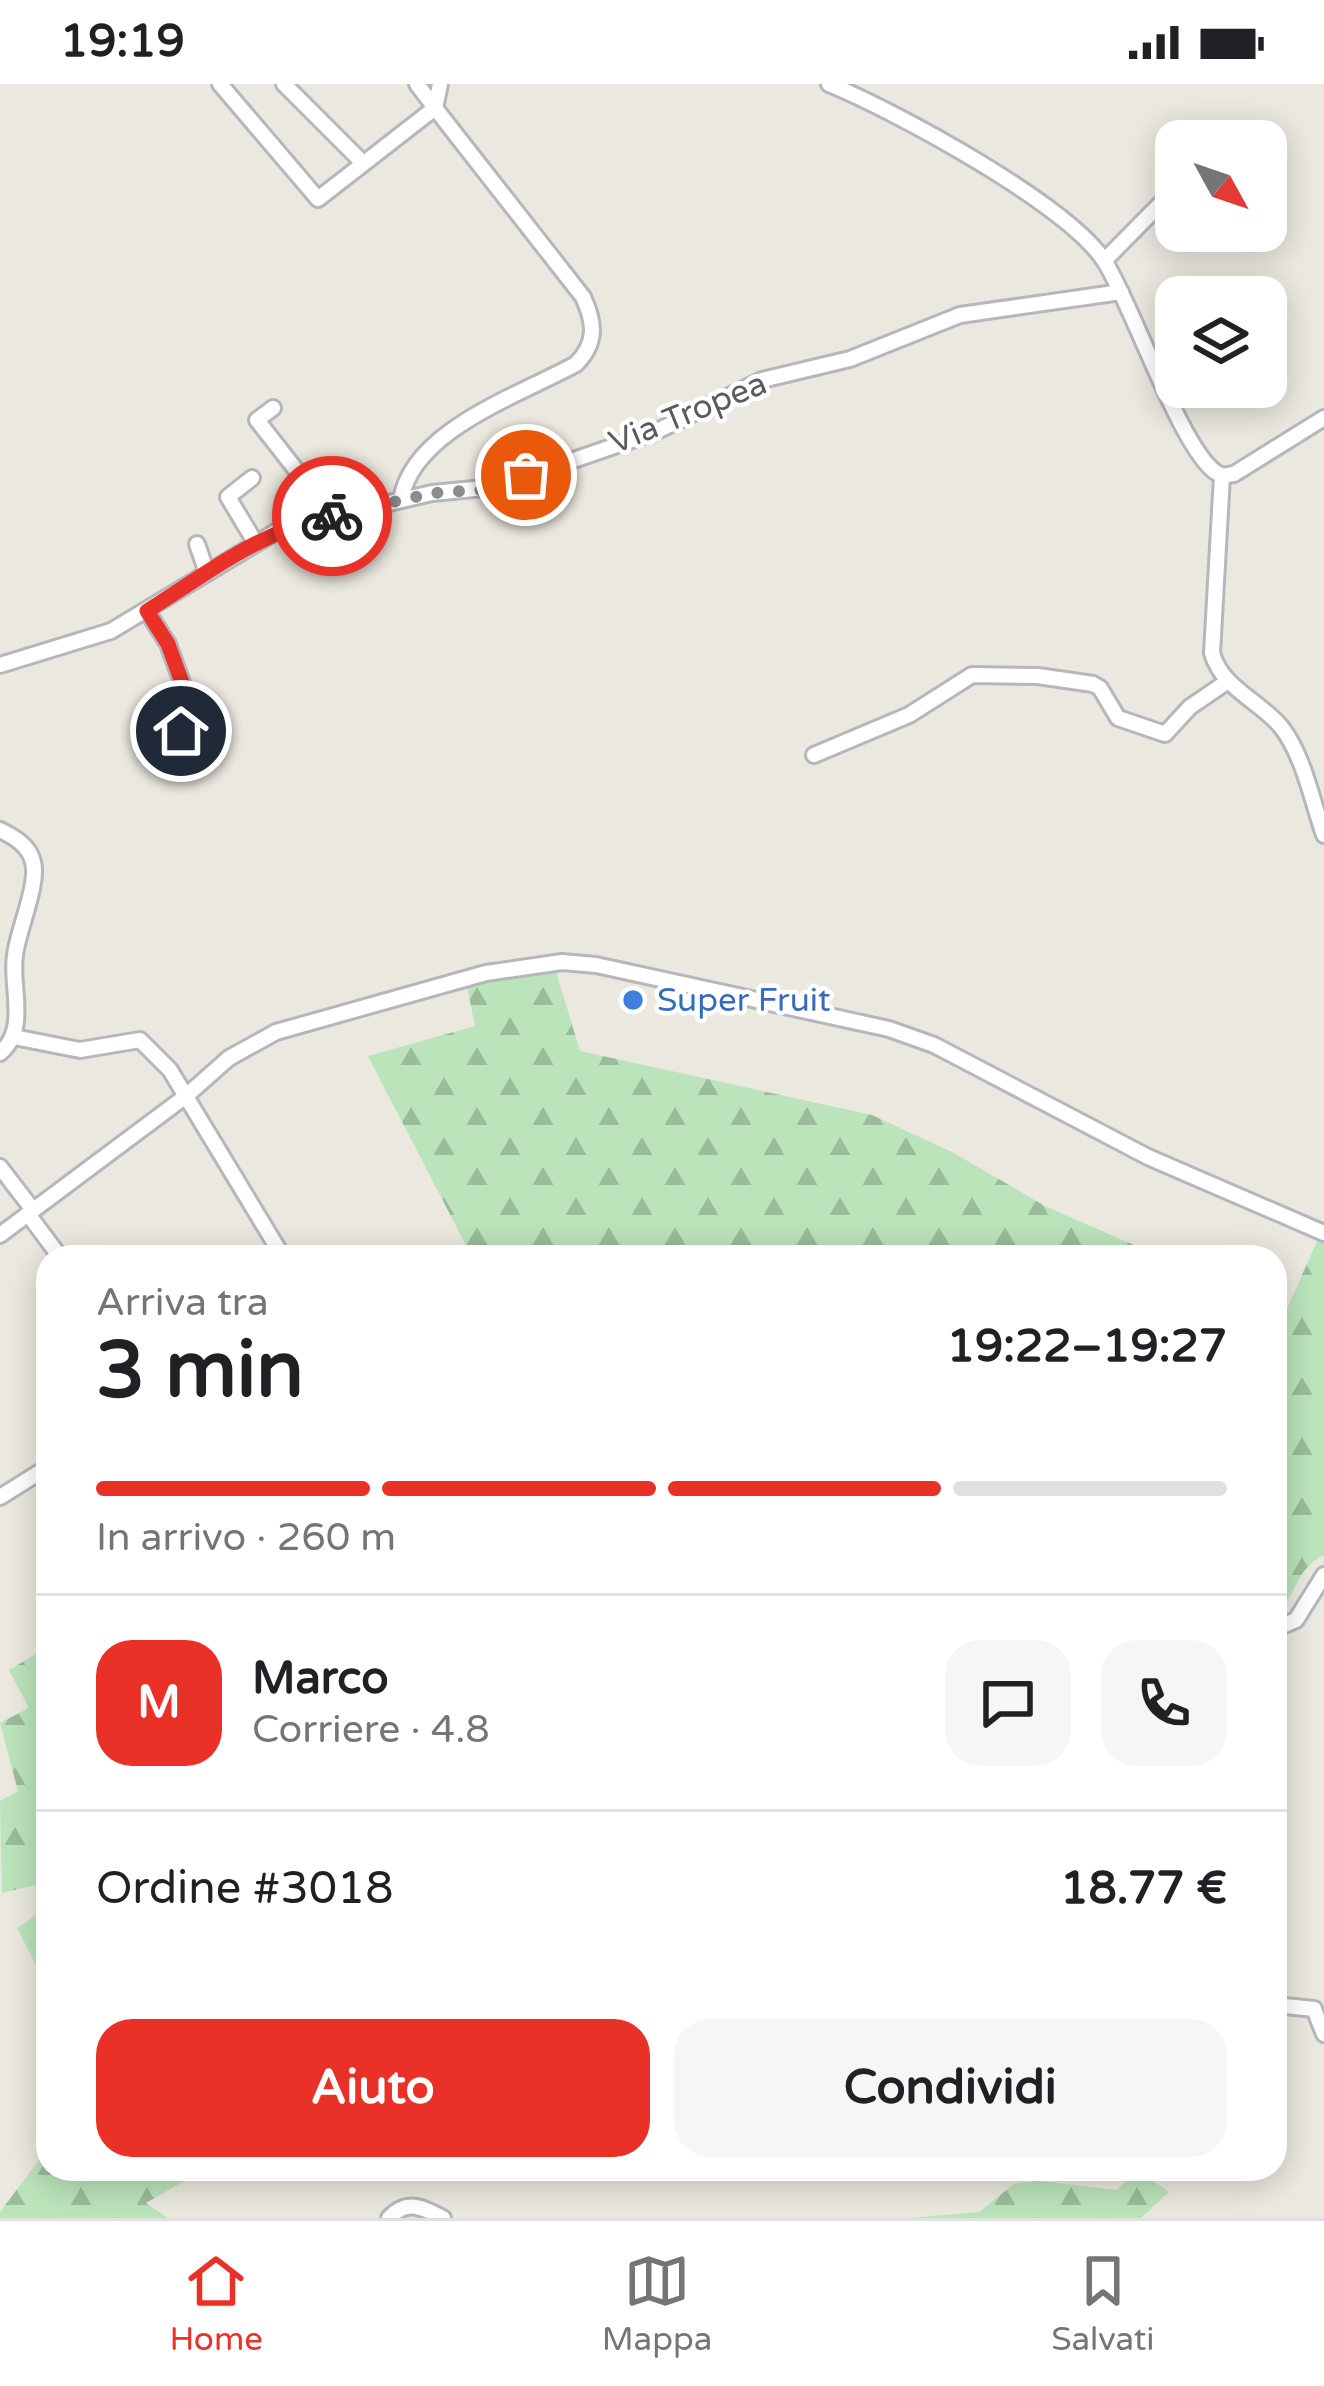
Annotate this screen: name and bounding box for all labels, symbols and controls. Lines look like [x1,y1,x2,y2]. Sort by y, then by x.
text: 19:19 [60,15,185,69]
north arrow [1155,120,1287,252]
map controls [1155,120,1287,408]
button: layers [1155,276,1287,408]
street label: Via Tropea [604,364,772,462]
pin [475,424,577,526]
icon: bag [493,442,559,508]
courier [272,456,392,576]
icon: bike [299,483,365,549]
pin [130,680,232,782]
icon: home [148,698,214,764]
place label: Super Fruit [657,981,831,1020]
marker: Super Fruit [620,987,646,1013]
text: Arriva tra [96,1279,269,1326]
text: 19:22–19:27 [947,1320,1227,1374]
text: 3 min [96,1324,304,1418]
text: In arrivo · 260 m [96,1514,396,1561]
button: chat [945,1640,1071,1766]
button: phone [1101,1640,1227,1766]
text: Marco [252,1652,389,1706]
text: M [137,1676,181,1730]
text: Corriere · 4.8 [252,1706,490,1753]
text: Ordine #3018 [96,1862,393,1916]
text: 18.77 € [1060,1862,1227,1916]
button: Aiuto [96,2019,650,2157]
button: Condividi [674,2019,1227,2157]
tab: Home [169,2248,263,2359]
tab: Mappa [602,2248,712,2359]
tab: Salvati [1051,2248,1155,2359]

